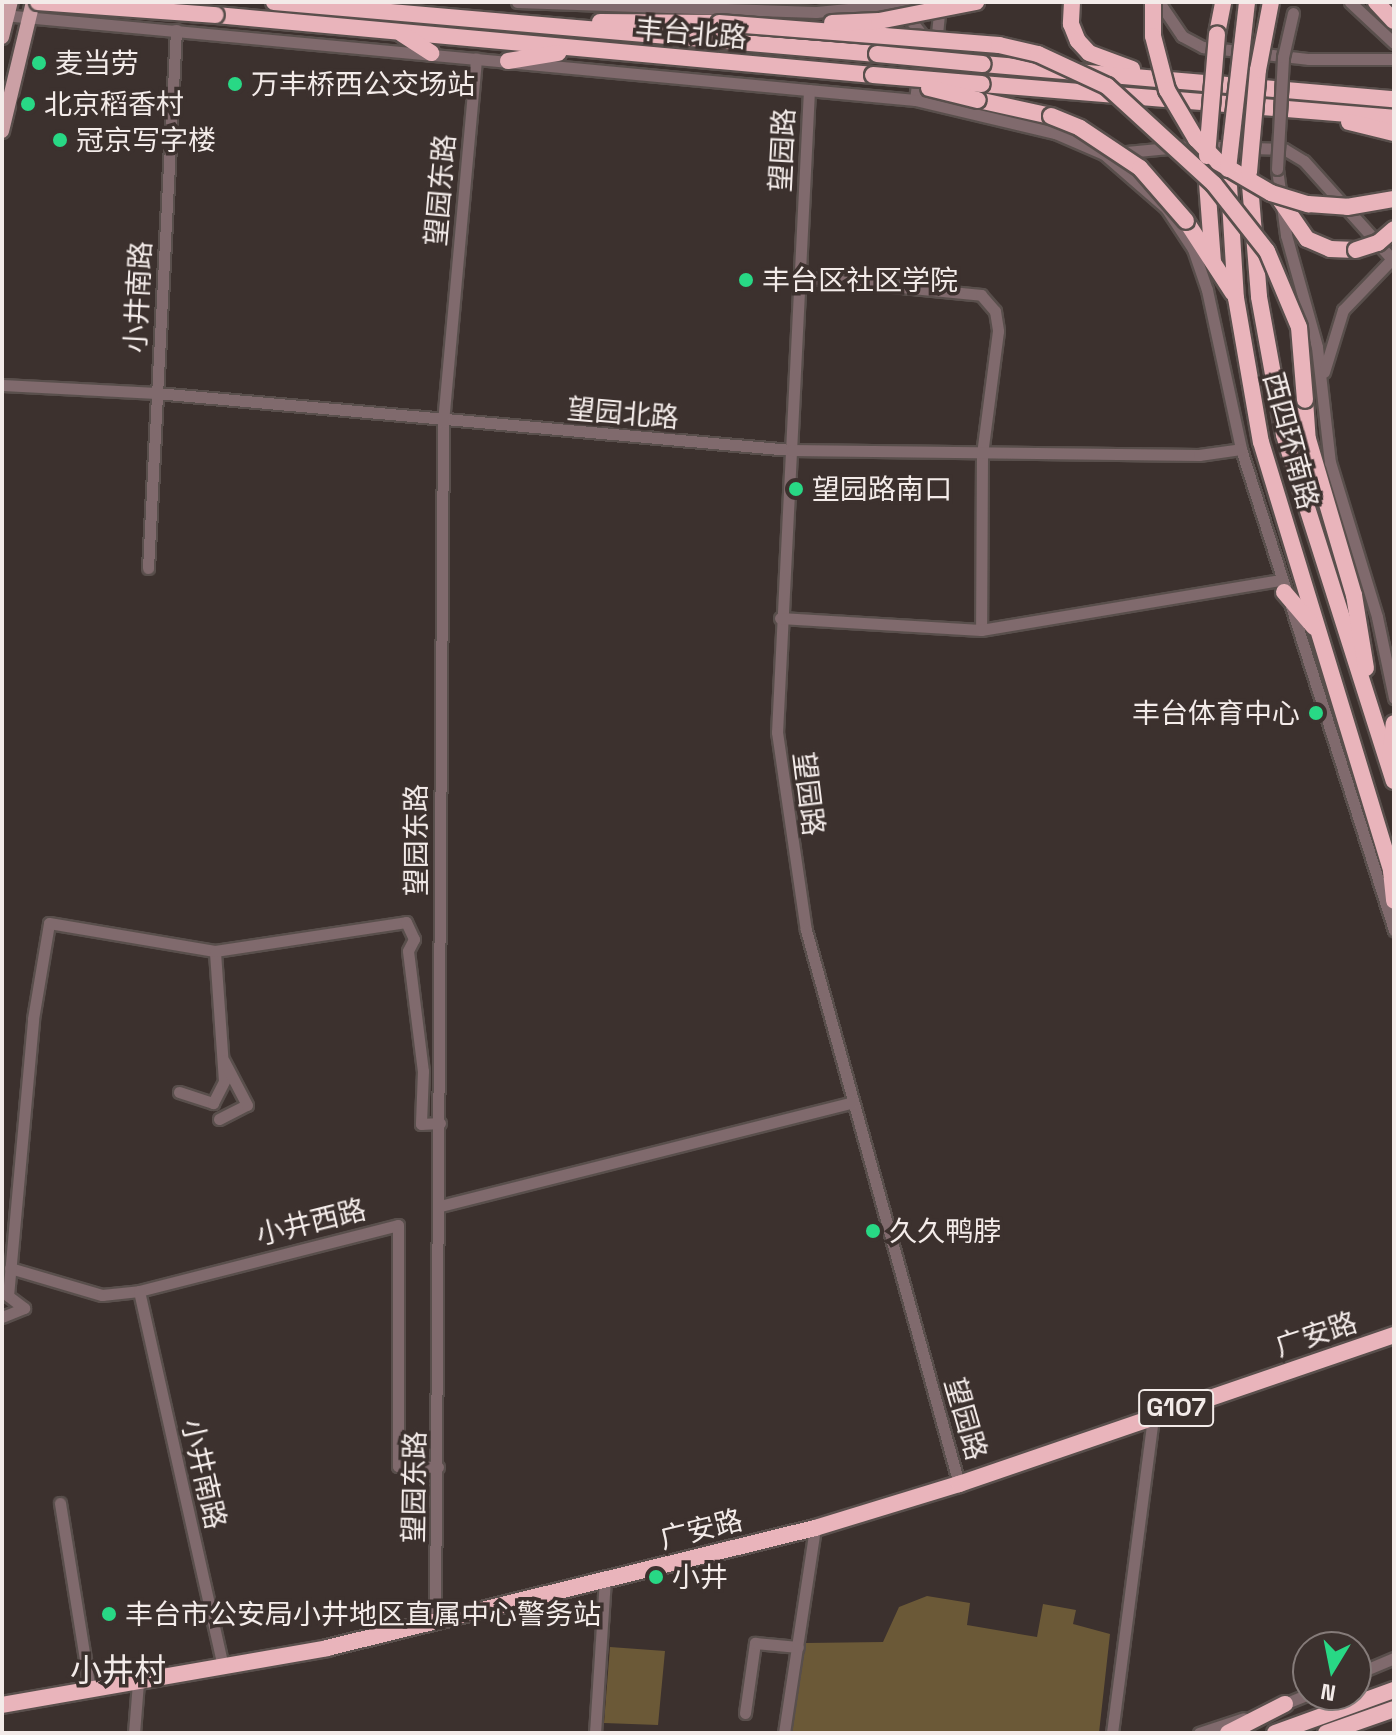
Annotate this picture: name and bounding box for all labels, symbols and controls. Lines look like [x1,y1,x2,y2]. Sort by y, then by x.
street label: 丰台北路 [634,11,748,55]
place label: 麦当劳 [55,46,139,80]
marker: 麦当劳 [30,54,48,72]
place label: 万丰桥西公交场站 [251,67,475,101]
marker: 万丰桥西公交场站 [226,75,244,93]
place label: 北京稻香村 [44,87,184,121]
marker: 北京稻香村 [19,95,37,113]
street label: 望园路 [763,107,801,193]
place label: 冠京写字楼 [76,123,216,157]
marker: 冠京写字楼 [51,131,69,149]
street label: 望园东路 [418,133,462,247]
street label: 小井南路 [118,240,158,354]
place label: 丰台区社区学院 [762,263,958,297]
marker: 丰台区社区学院 [737,271,755,289]
street label: 西四环南路 [1257,369,1325,513]
street label: 望园北路 [566,391,680,435]
place label: 望园路南口 [812,472,952,506]
marker: 望园路南口 [787,480,805,498]
place label: 丰台体育中心 [1132,696,1300,730]
marker: 丰台体育中心 [1307,704,1325,722]
street label: 望园路 [787,750,831,838]
street label: 望园东路 [399,784,433,896]
street label: 小井西路 [253,1192,369,1252]
place label: 久久鸭脖 [889,1214,1001,1248]
marker: 久久鸭脖 [864,1222,882,1240]
street label: 广安路 [1271,1305,1361,1363]
street label: 望园路 [938,1374,994,1464]
road number: G107 [1138,1386,1214,1430]
street label: 小井南路 [175,1416,233,1532]
street label: 望园东路 [396,1431,432,1543]
street label: 广安路 [656,1503,746,1555]
place label: 小井 [672,1560,728,1594]
marker: 小井 [647,1568,665,1586]
place label: 丰台市公安局小井地区直属中心警务站 [125,1597,601,1631]
marker: 丰台市公安局小井地区直属中心警务站 [100,1605,118,1623]
north arrow [1292,1631,1372,1711]
district label: 小井村 [70,1651,166,1689]
text: N [1318,1678,1338,1708]

